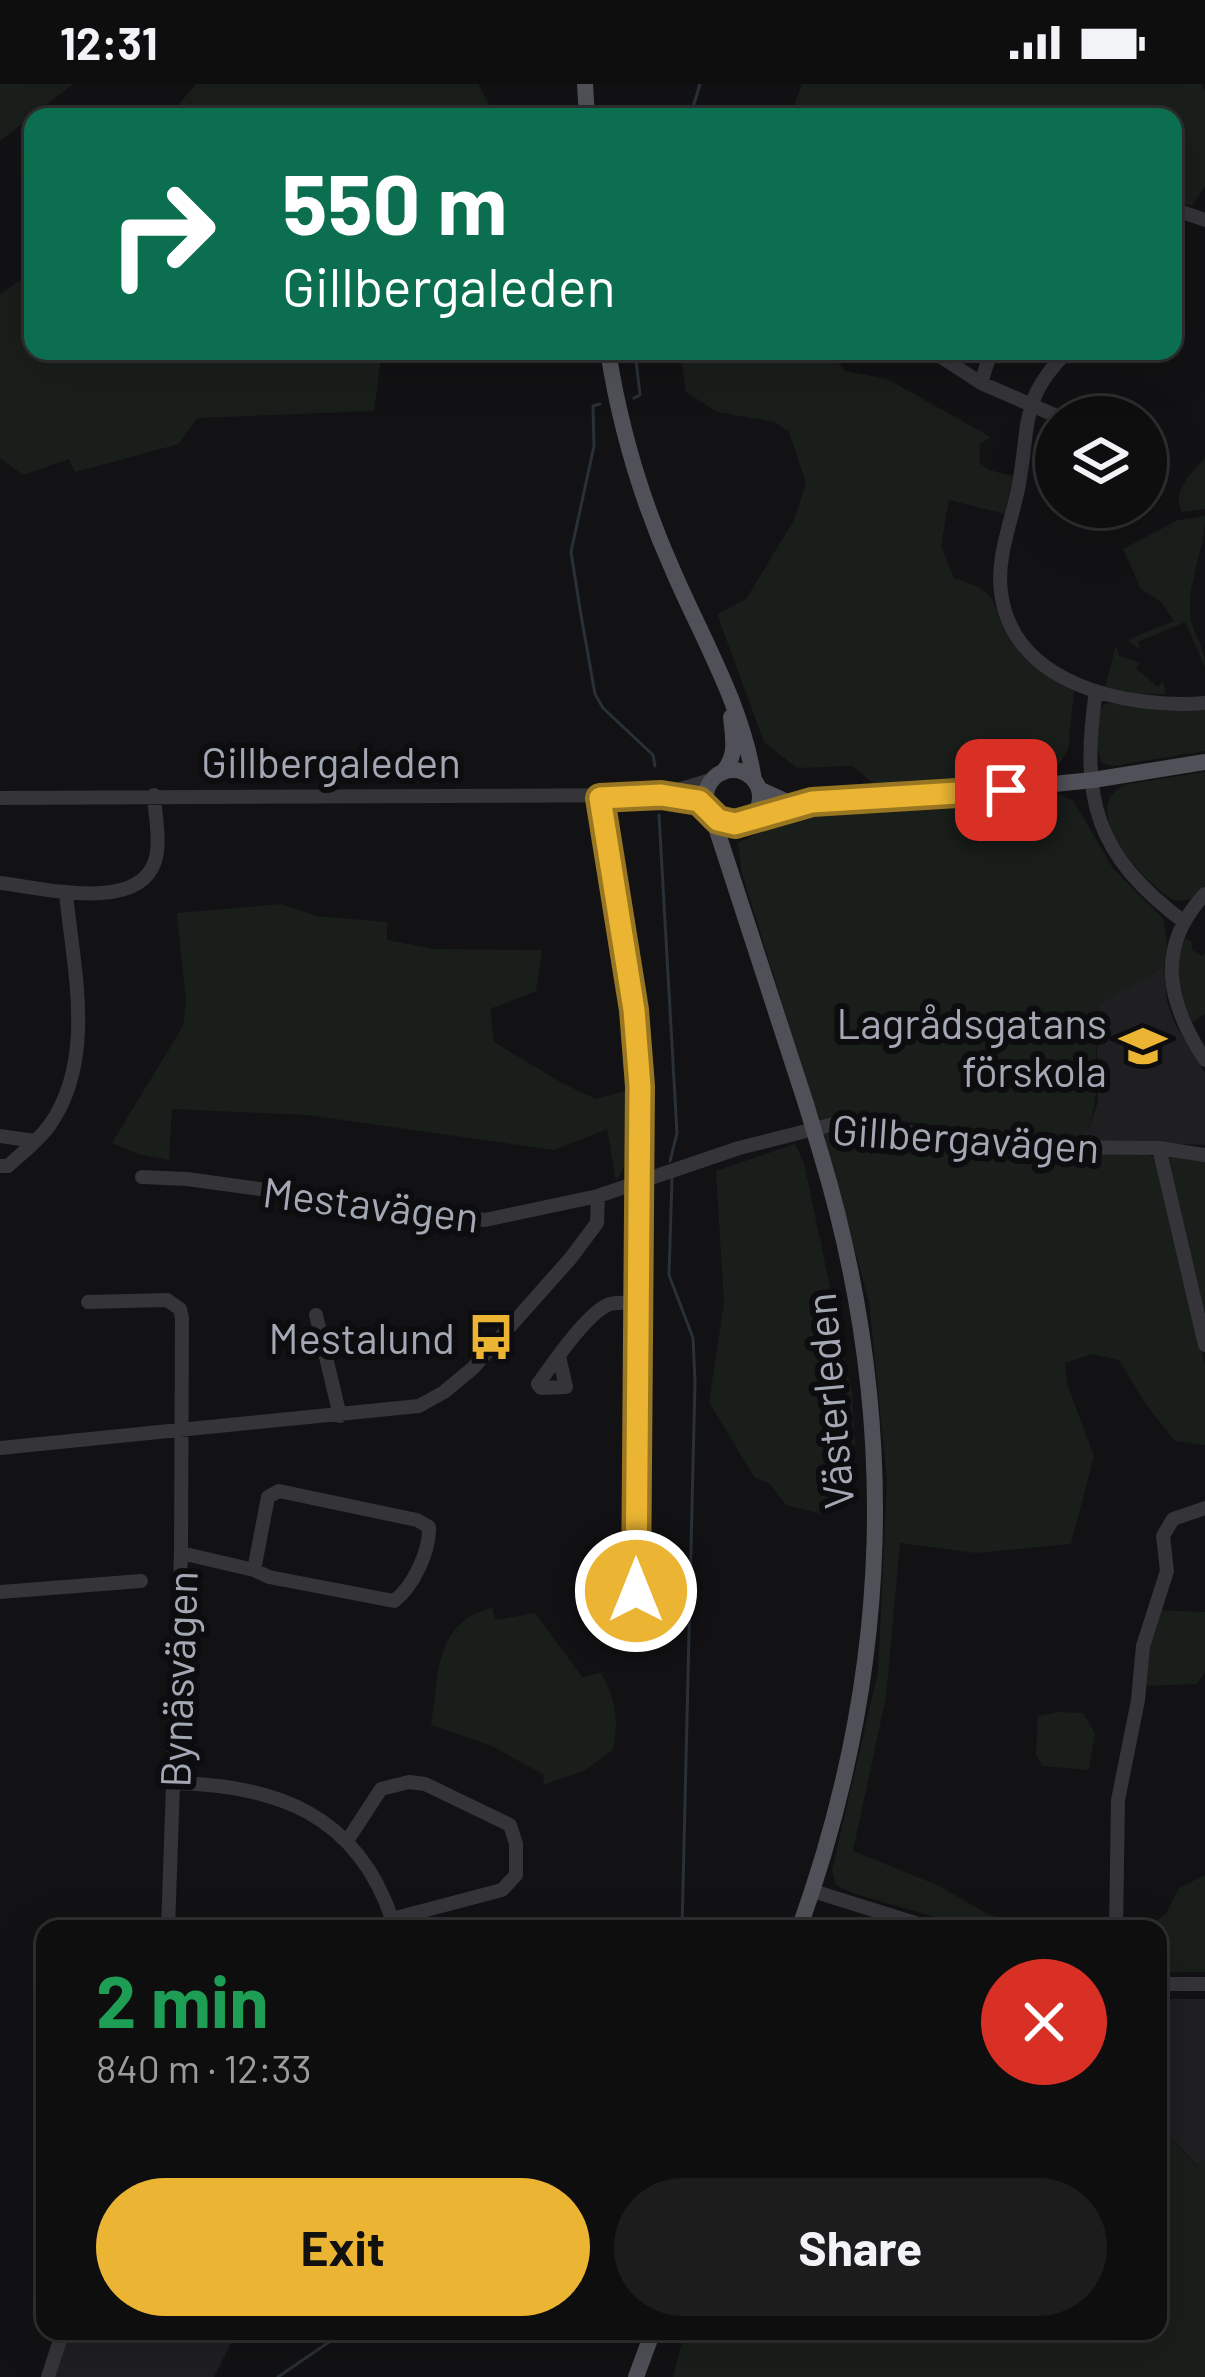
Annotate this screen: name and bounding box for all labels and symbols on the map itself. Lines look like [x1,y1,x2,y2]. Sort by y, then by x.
street label: Gillbergaleden [201,736,461,787]
pin [955,739,1057,841]
place label: Lagrådsgatans förskola [836,997,1107,1095]
school or university icon: Lagrådsgatans förskola [1118,1021,1168,1071]
street label: Gillbergavägen [831,1103,1101,1172]
street label: Mestavägen [260,1165,482,1242]
street label: Västerleden [794,1291,862,1511]
place label: Mestalund [269,1312,455,1362]
bus stop icon: Mestalund [466,1312,516,1362]
position arrow [573,1528,699,1654]
street label: Bynäsvägen [148,1570,207,1788]

